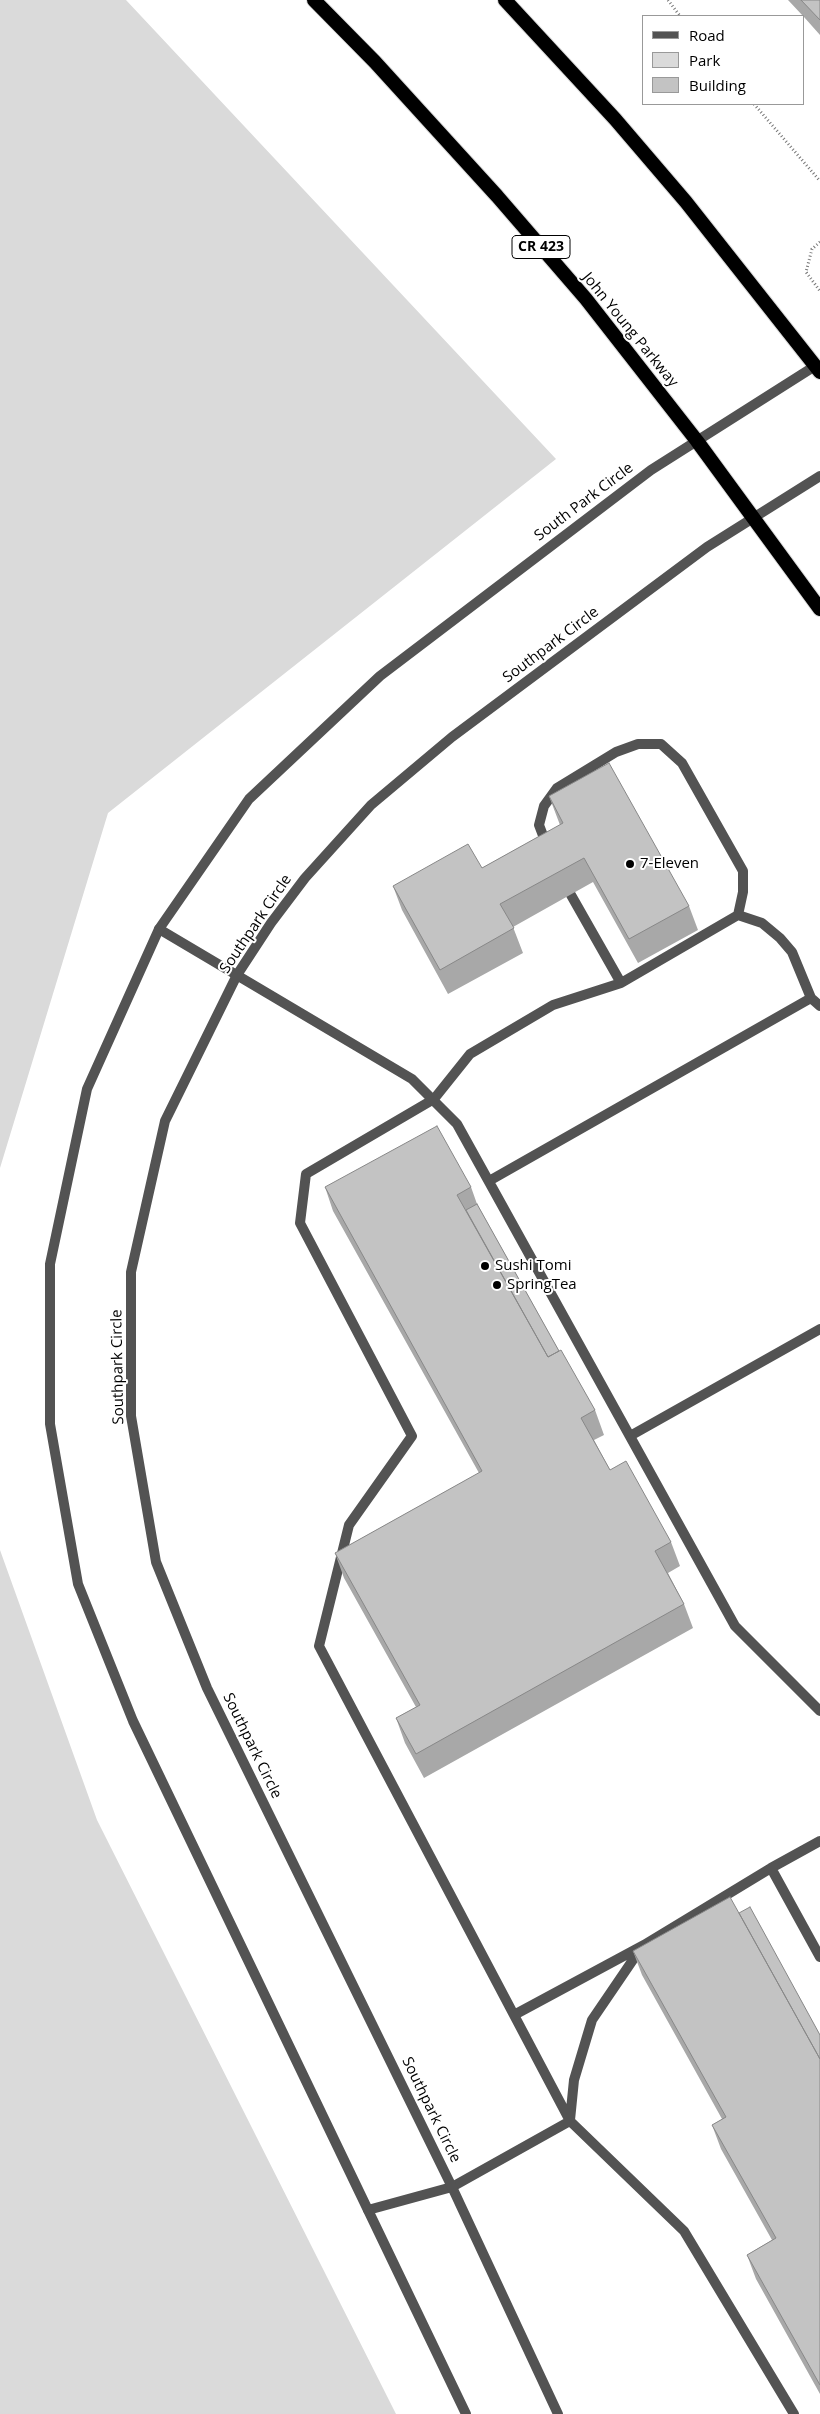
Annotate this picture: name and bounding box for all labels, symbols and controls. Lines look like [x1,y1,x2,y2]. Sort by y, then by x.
legend [642,15,805,105]
text: Road [689,25,725,45]
text: Park [689,50,720,70]
text: Building [689,75,746,95]
road number: CR 423 [512,236,570,258]
street label: John Young Parkway [578,269,682,391]
street label: South Park Circle [531,459,637,545]
street label: Southpark Circle [500,603,602,687]
place label: 7-Eleven [640,855,699,873]
marker: 7-Eleven [624,858,636,870]
street label: Southpark Circle [216,871,296,977]
place label: Sushi Tomi [495,1257,571,1275]
marker: Sushi Tomi [479,1260,491,1272]
place label: SpringTea [507,1276,577,1294]
marker: SpringTea [491,1279,503,1291]
street label: Southpark Circle [108,1309,128,1425]
street label: Southpark Circle [219,1690,285,1802]
street label: Southpark Circle [398,2054,464,2166]

